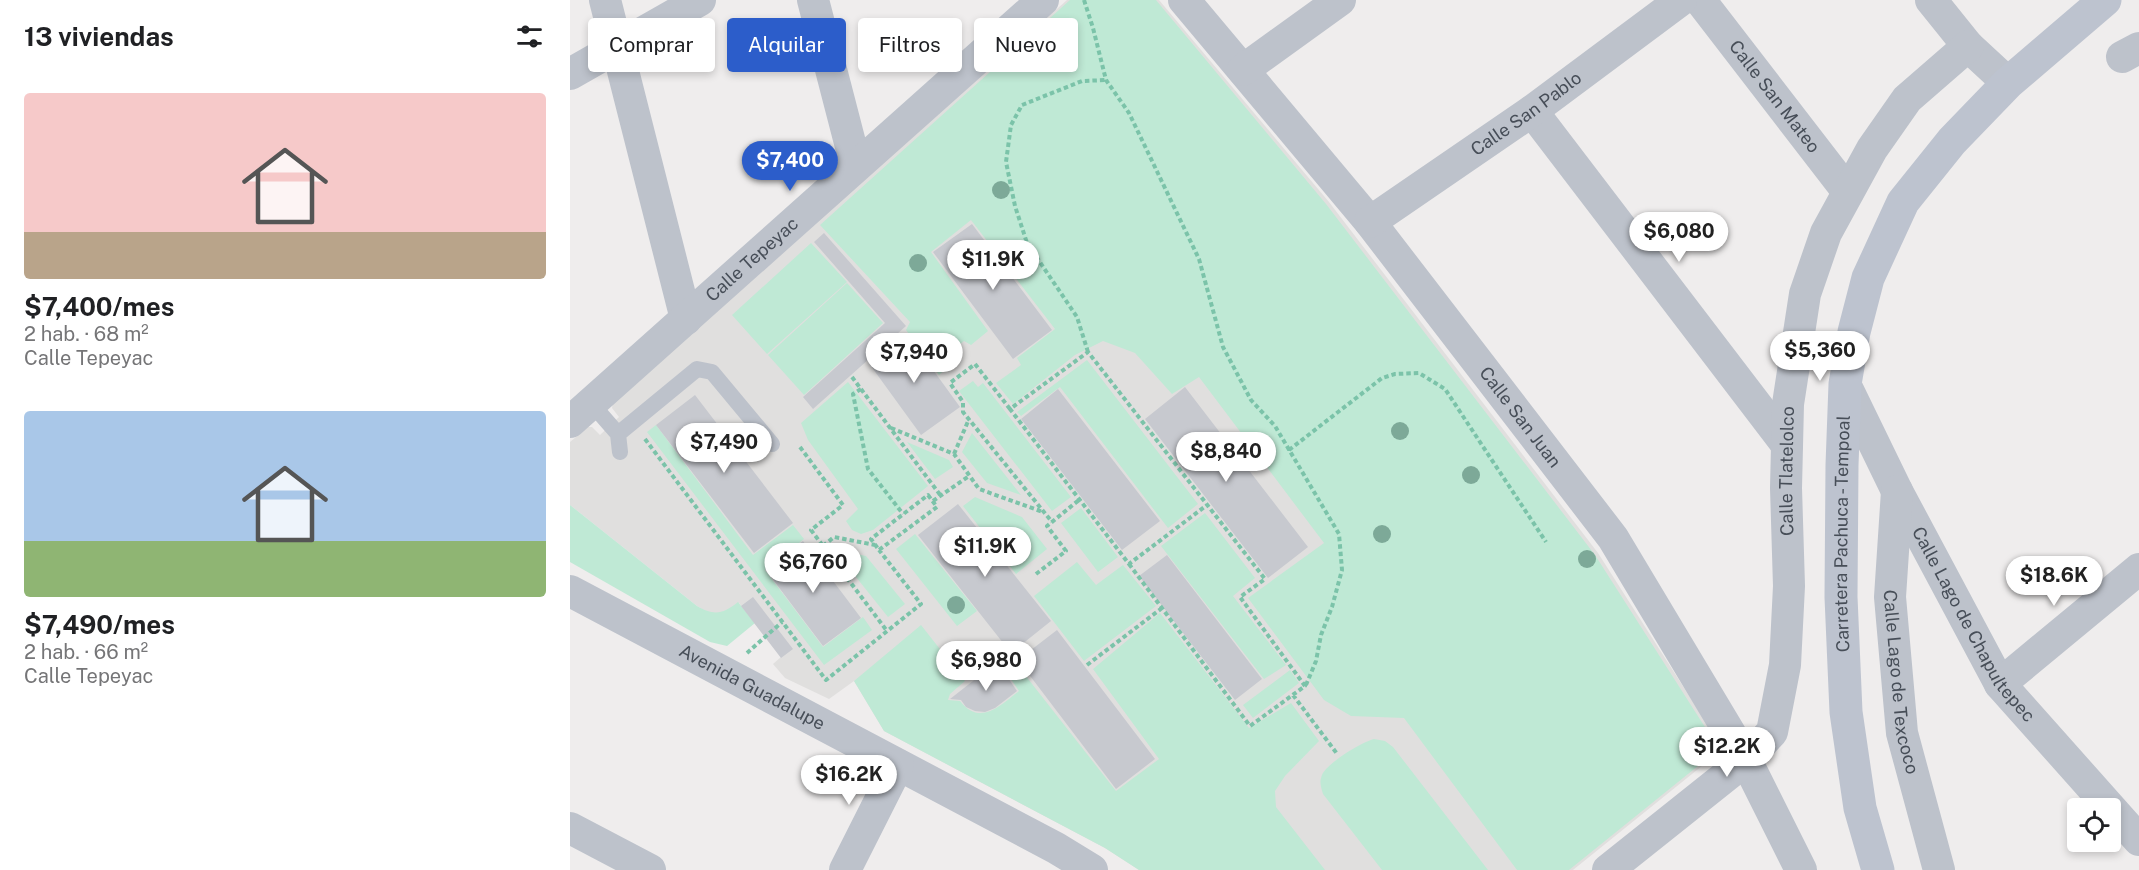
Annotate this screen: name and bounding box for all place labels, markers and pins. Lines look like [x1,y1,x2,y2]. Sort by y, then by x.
pin: $7,400 [741,141,839,192]
pin: $6,080 [1630,212,1728,263]
pin: $11.9K [944,240,1042,291]
pin: $5,360 [1771,331,1869,382]
pin: $7,940 [865,333,963,384]
pin: $7,490 [675,423,773,474]
pin: $8,840 [1177,432,1275,483]
pin: $11.9K [936,527,1034,578]
pin: $6,760 [764,543,862,594]
pin: $18.6K [2005,556,2103,607]
pin: $6,980 [937,641,1035,692]
pin: $12.2K [1678,727,1776,778]
pin: $16.2K [800,755,898,806]

